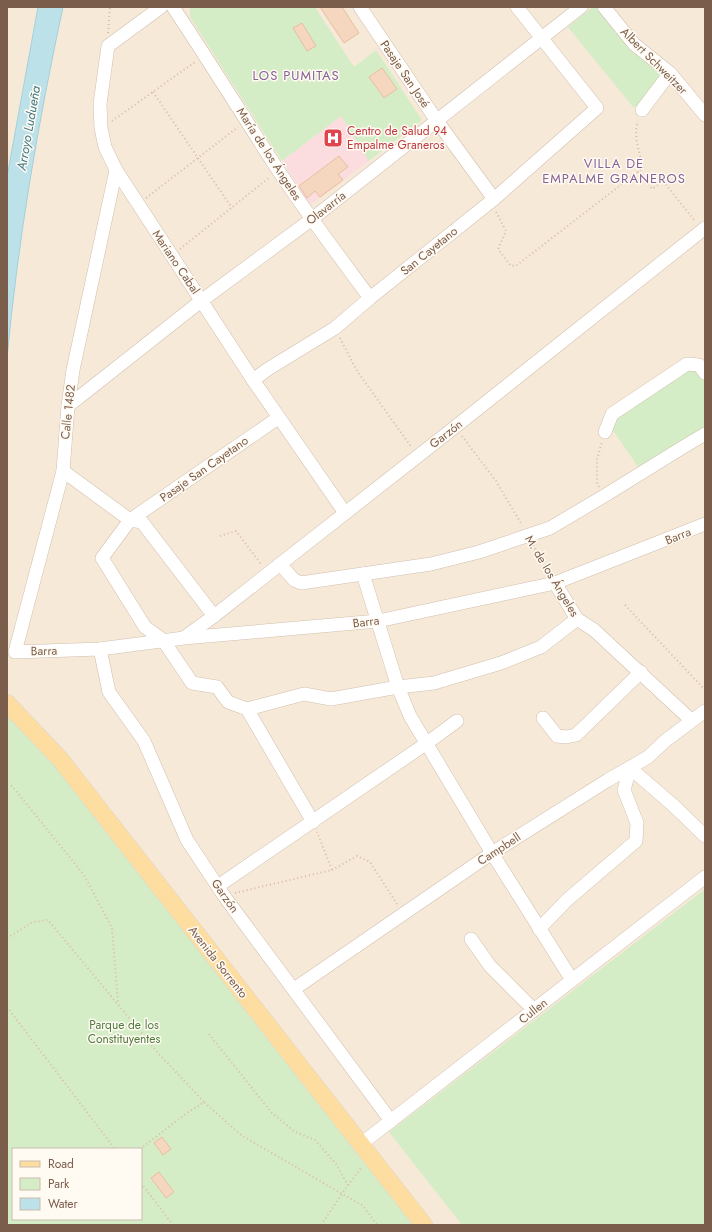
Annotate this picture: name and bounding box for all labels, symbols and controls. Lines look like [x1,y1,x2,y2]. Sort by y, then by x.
street label: Albert Schweitzer [616,23,692,99]
street label: Pasaje San José [376,37,434,111]
district label: LOS PUMITAS [252,66,340,85]
water label: Arroyo Ludueña [12,84,45,173]
street label: María de los Ángeles [232,104,306,204]
place label: Centro de Salud 94 Empalme Graneros [347,122,447,154]
hospital icon: Centro de Salud 94 Empalme Graneros [322,127,344,149]
district label: VILLA DE EMPALME GRANEROS [542,154,686,188]
street label: Olavarría [302,187,350,229]
street label: San Cayetano [397,222,462,280]
street label: Mariano Cabal [148,226,204,298]
street label: Calle 1482 [56,384,80,440]
street label: Garzón [426,415,466,453]
street label: Pasaje San Cayetano [156,431,252,506]
street label: Barra [662,523,694,549]
street label: M. de los Ángeles [521,532,584,620]
street label: Barra [352,611,380,633]
street label: Barra [31,642,58,660]
street label: Campbell [474,828,524,870]
street label: Garzón [207,875,243,917]
street label: Avenida Sorrento [184,922,252,1002]
street label: Cullen [515,994,551,1028]
park label: Parque de los Constituyentes [88,1016,160,1048]
legend [12,1148,142,1220]
text: Road [48,1155,74,1173]
text: Park [48,1175,70,1193]
text: Water [48,1195,79,1213]

